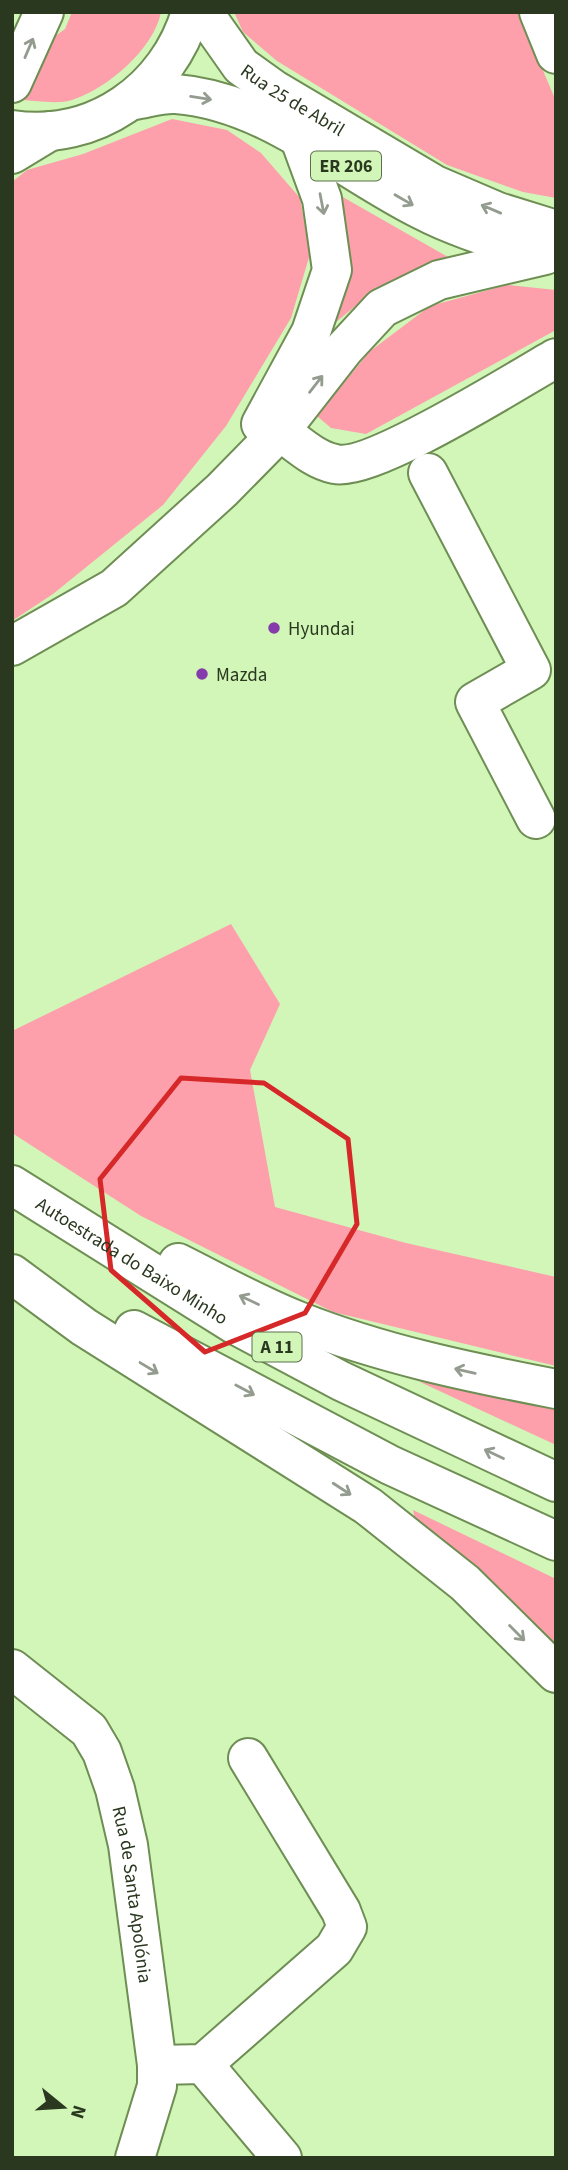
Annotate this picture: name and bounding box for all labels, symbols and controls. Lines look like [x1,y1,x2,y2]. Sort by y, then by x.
one-way arrow [23,38,36,59]
street label: Rua 25 de Abril [235,58,349,144]
one-way arrow [190,92,212,105]
road number: ER 206 [311,152,381,181]
one-way arrow [316,192,330,215]
one-way arrow [393,193,413,207]
one-way arrow [480,202,502,215]
one-way arrow [309,376,324,394]
place label: Hyundai [288,616,355,643]
marker: Hyundai [266,620,282,636]
place label: Mazda [216,662,267,689]
marker: Mazda [194,666,210,682]
street label: Autoestrada do Baixo Minho [30,1191,233,1332]
one-way arrow [239,1292,260,1306]
road number: A 11 [252,1332,302,1362]
one-way arrow [139,1361,159,1375]
one-way arrow [454,1364,477,1377]
one-way arrow [234,1384,255,1397]
one-way arrow [484,1447,505,1460]
one-way arrow [332,1482,351,1496]
one-way arrow [508,1625,525,1642]
street label: Rua de Santa Apolónia [104,1803,158,1985]
north arrow [28,2072,98,2142]
text: N [63,2102,93,2122]

